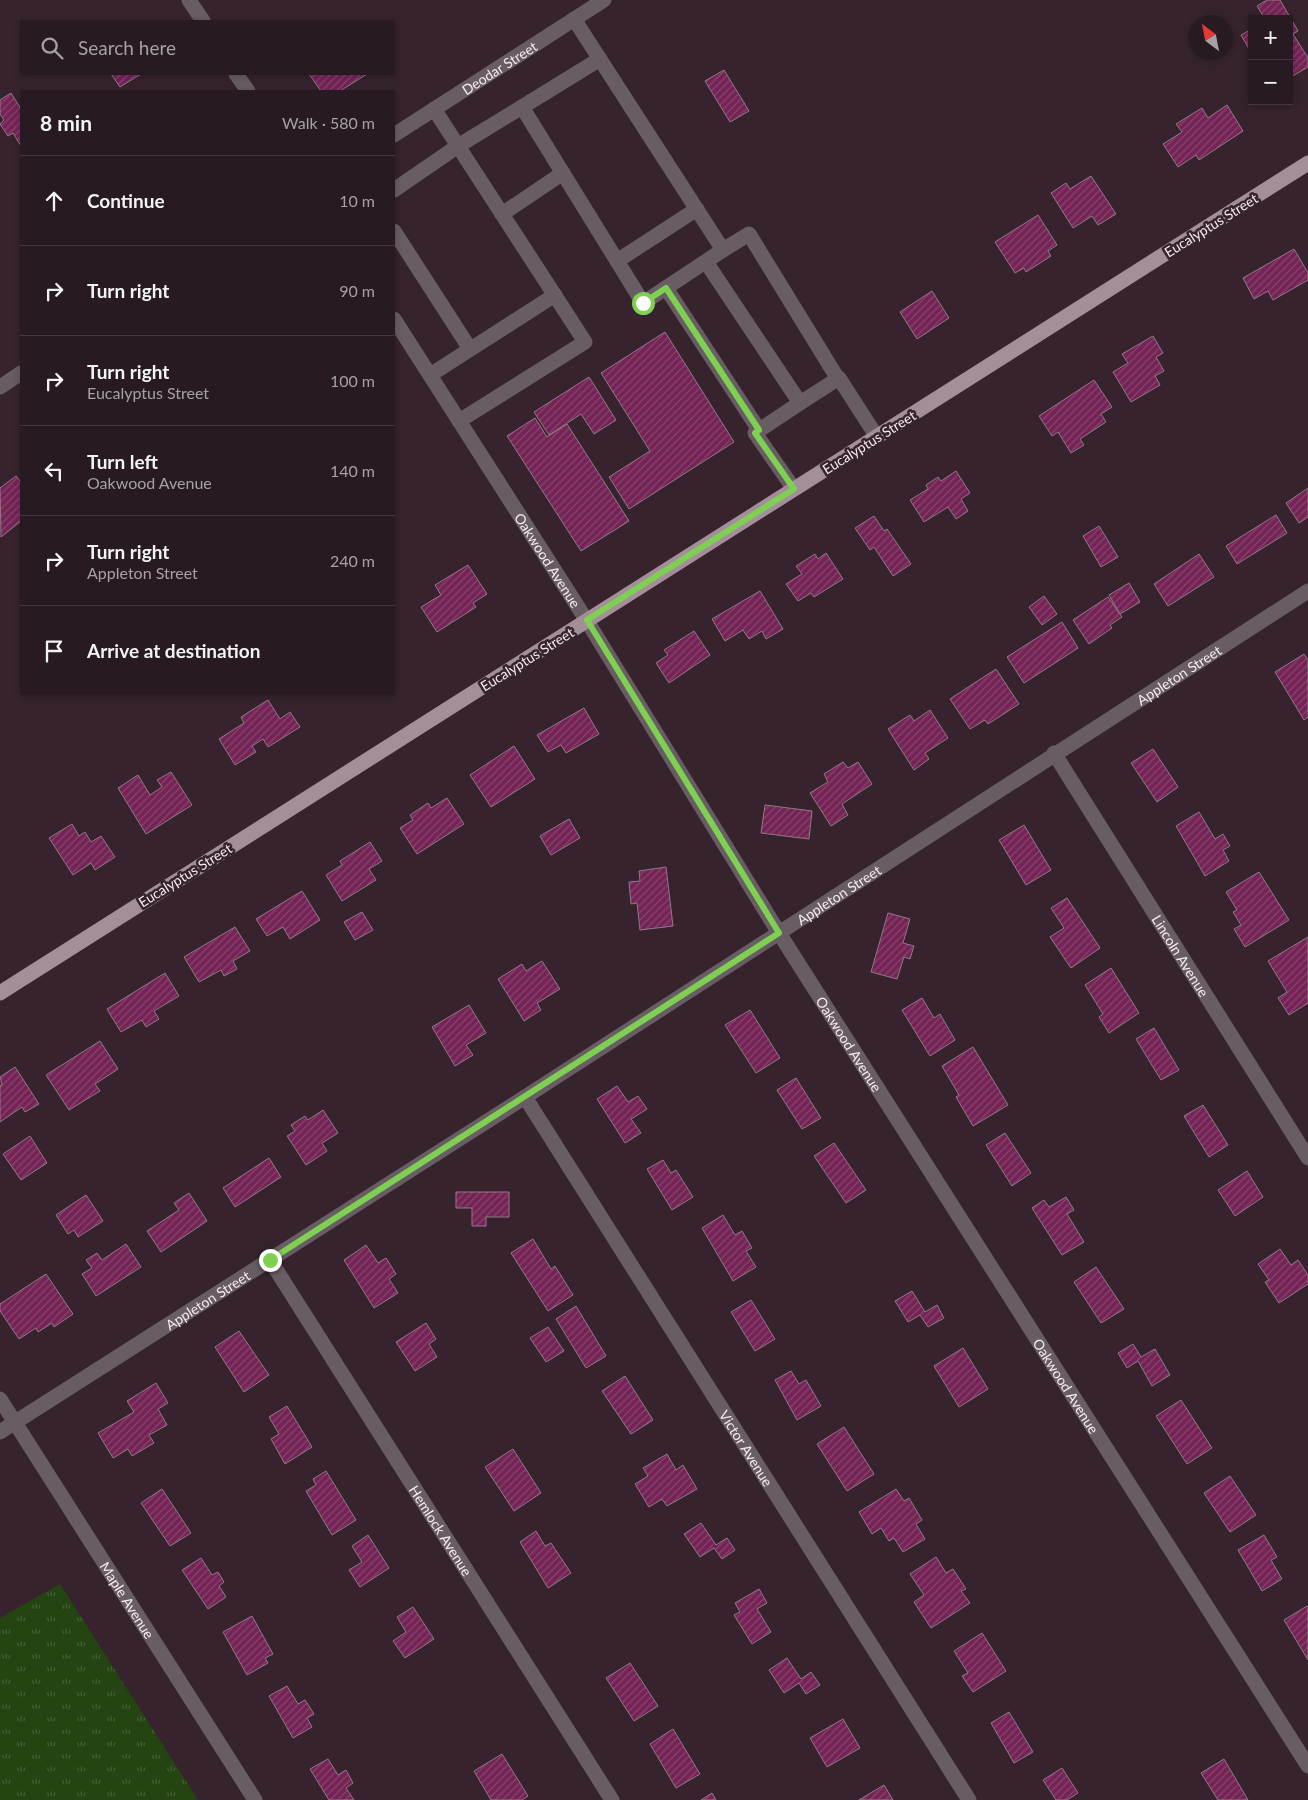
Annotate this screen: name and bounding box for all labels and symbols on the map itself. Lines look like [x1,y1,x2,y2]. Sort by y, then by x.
north arrow [1188,15,1233,60]
street label: Deodar Street [458,37,540,98]
street label: Eucalyptus Street [1161,189,1261,261]
route start [632,292,655,315]
street label: Eucalyptus Street [819,406,919,478]
street label: Oakwood Avenue [511,509,585,611]
street label: Eucalyptus Street [477,623,577,695]
street label: Appleton Street [1133,641,1224,708]
street label: Eucalyptus Street [135,839,235,911]
street label: Appleton Street [793,861,884,928]
street label: Lincoln Avenue [1149,911,1213,1000]
street label: Oakwood Avenue [813,993,886,1094]
route end [259,1249,282,1272]
street label: Appleton Street [162,1266,253,1333]
street label: Oakwood Avenue [1030,1335,1103,1436]
street label: Victor Avenue [716,1407,777,1489]
street label: Hemlock Avenue [406,1482,476,1579]
street label: Maple Avenue [97,1558,158,1641]

